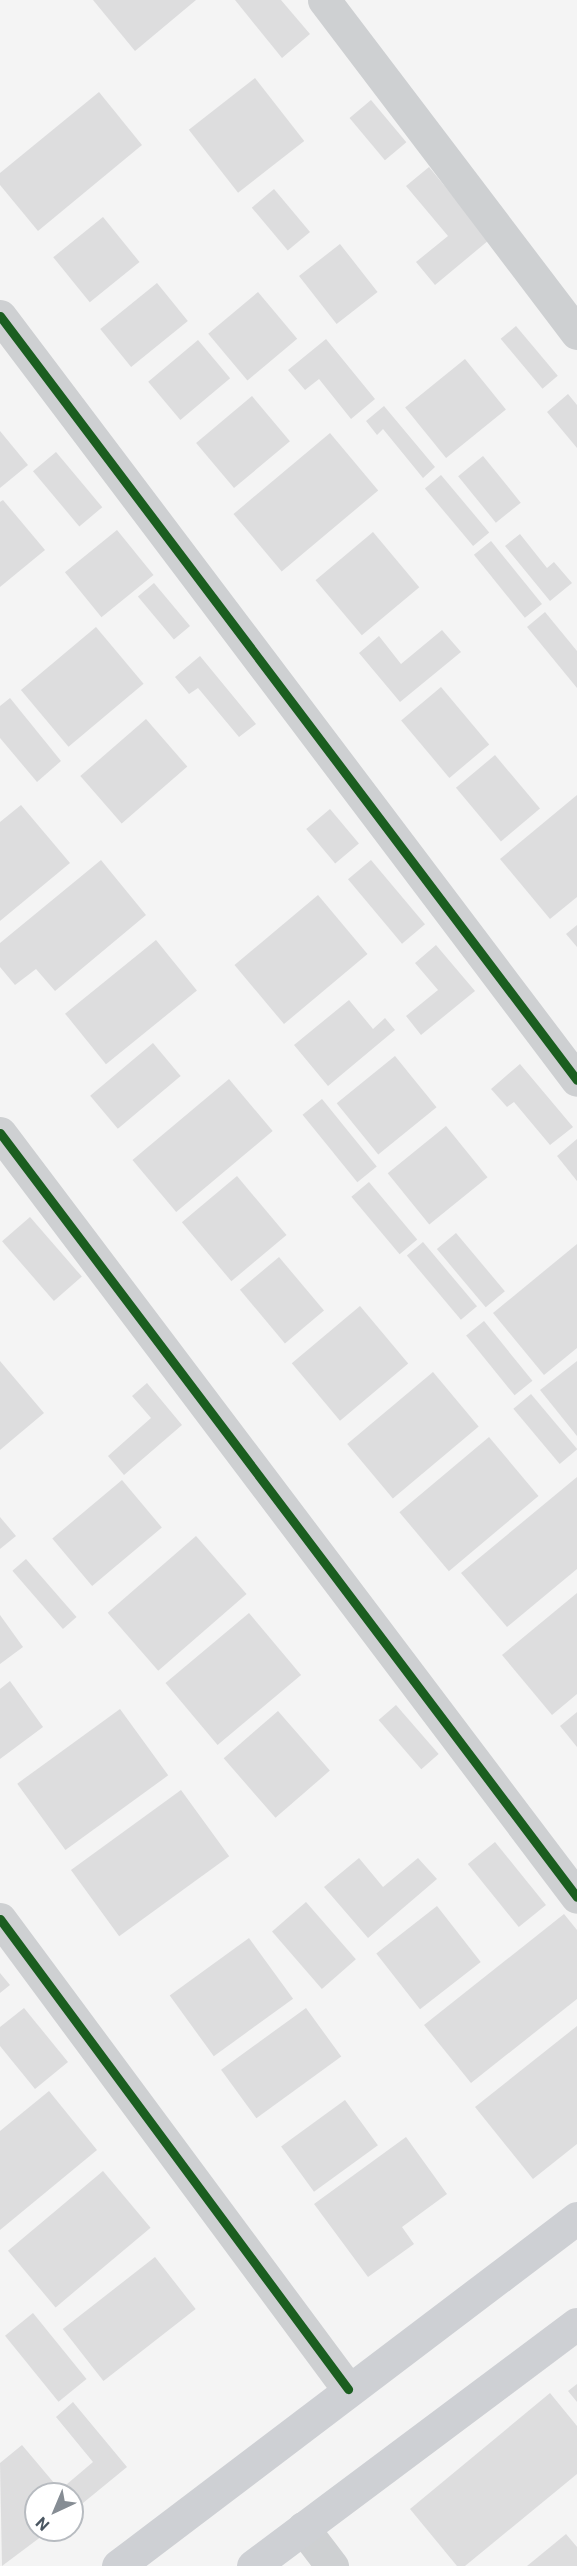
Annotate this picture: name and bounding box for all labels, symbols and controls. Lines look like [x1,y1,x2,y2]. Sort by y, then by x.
north arrow [24,2482,84,2542]
text: N [32,2513,53,2535]

